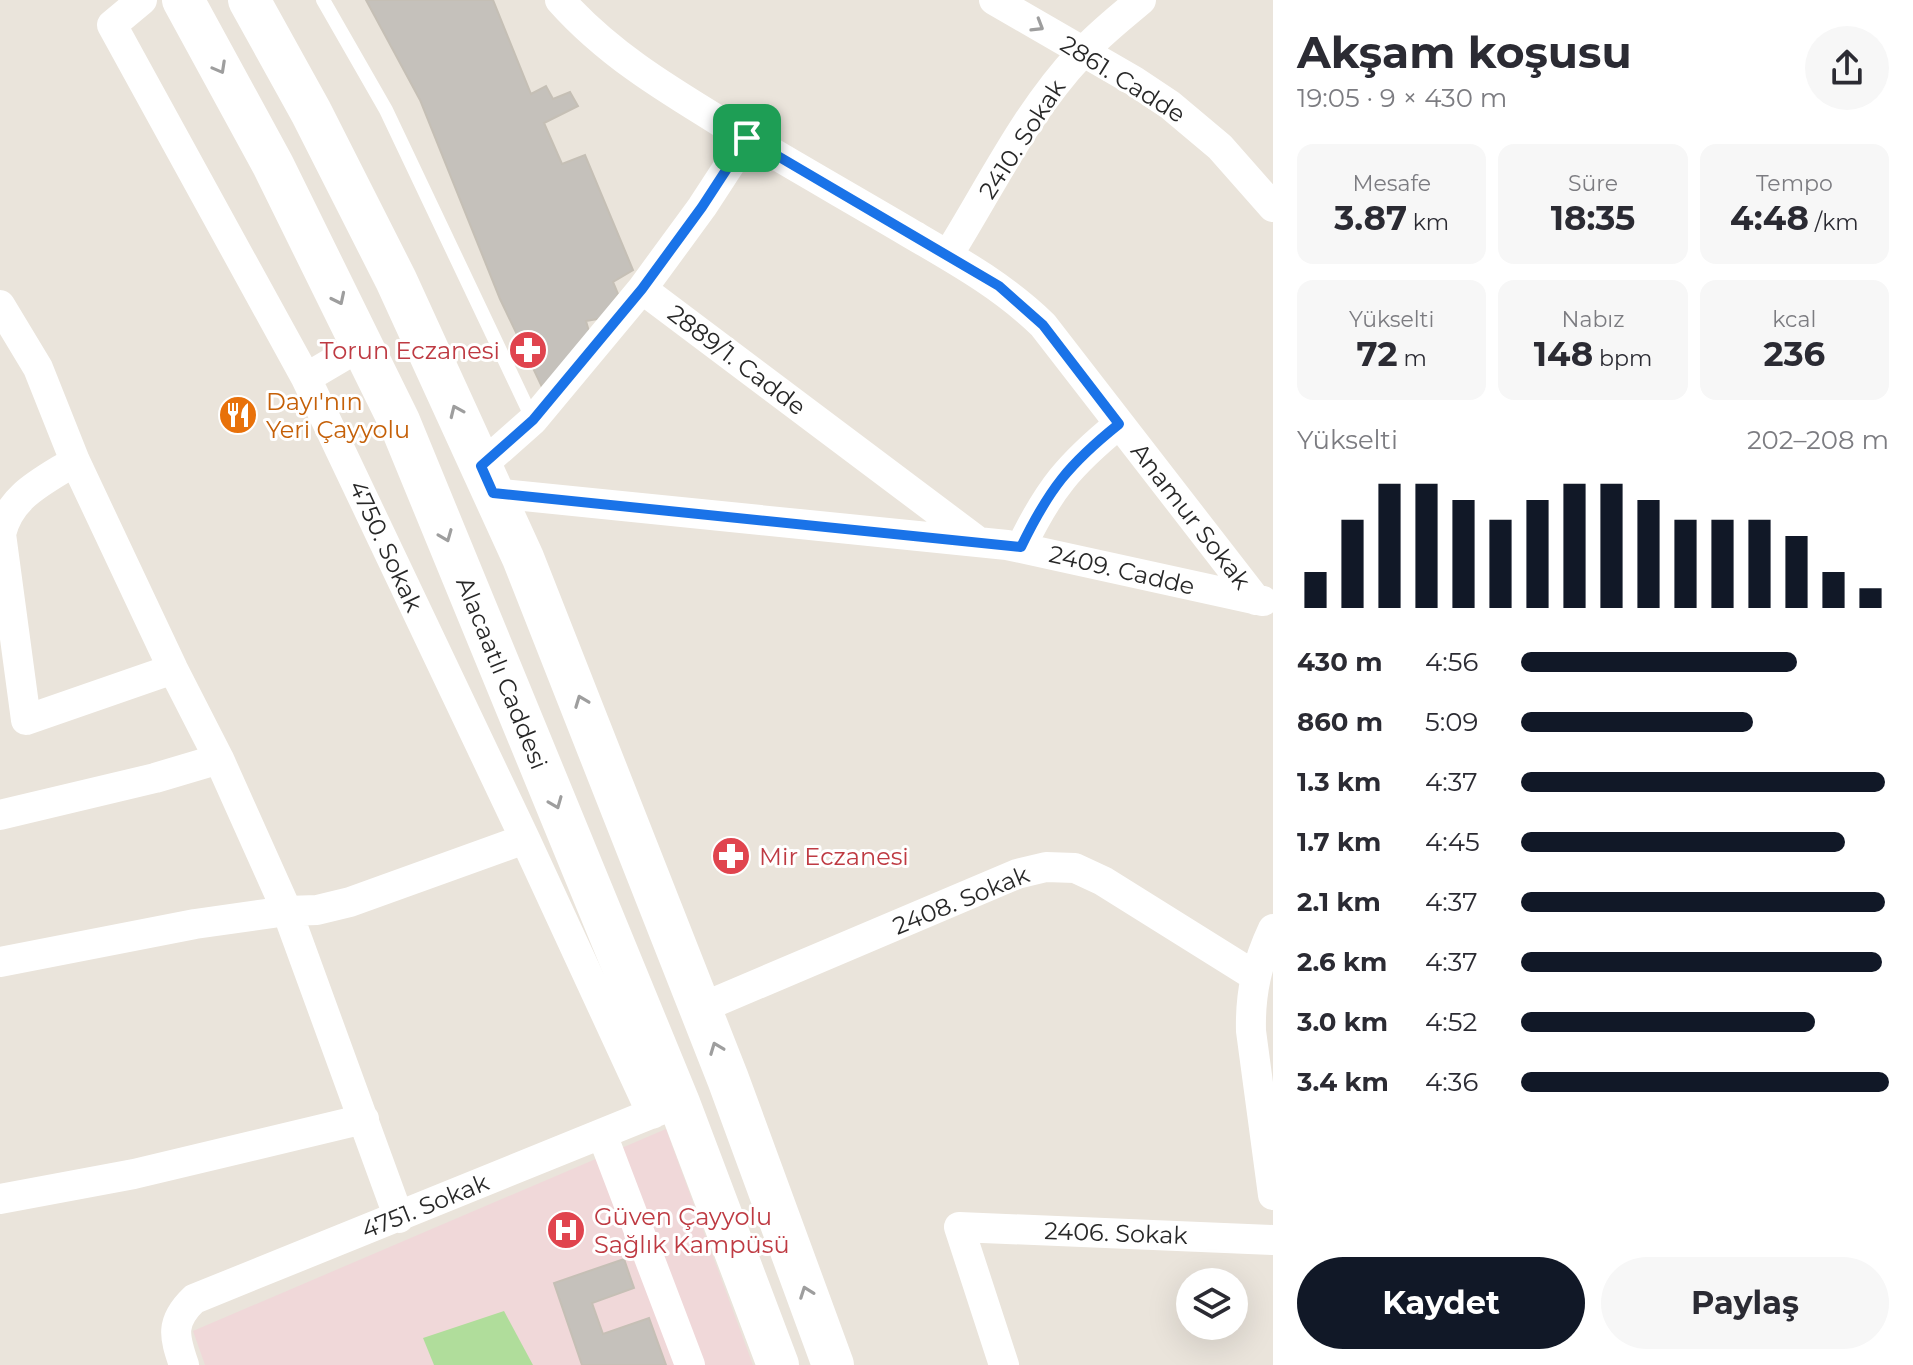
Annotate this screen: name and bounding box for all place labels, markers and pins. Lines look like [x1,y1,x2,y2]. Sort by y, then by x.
pin [713,104,781,172]
pharmacy icon: Torun Eczanesi [507,329,549,371]
place label: Torun Eczanesi [320,336,500,365]
place label: Dayı'nın Yeri Çayyolu [266,387,410,444]
restaurant icon: Dayı'nın Yeri Çayyolu [217,394,259,436]
pharmacy icon: Mir Eczanesi [710,835,752,877]
place label: Mir Eczanesi [759,842,909,871]
place label: Güven Çayyolu Sağlık Kampüsü [594,1202,790,1259]
hospital icon: Güven Çayyolu Sağlık Kampüsü [545,1209,587,1251]

